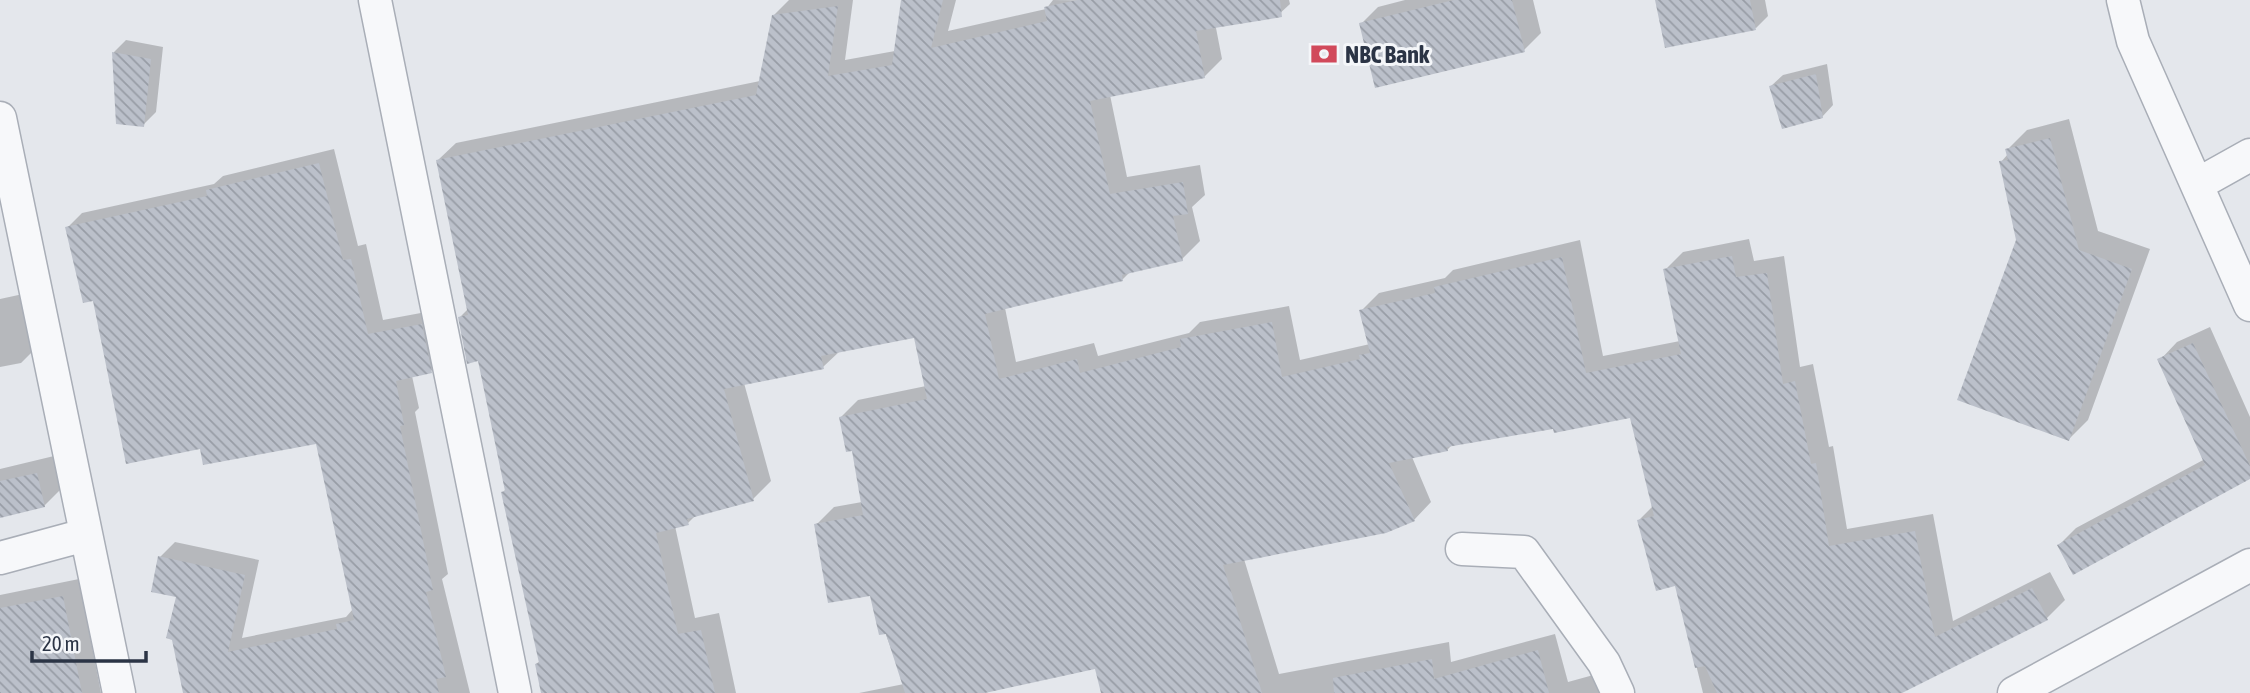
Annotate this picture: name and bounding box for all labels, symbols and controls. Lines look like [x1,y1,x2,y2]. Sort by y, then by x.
bank icon: NBC Bank [1309,39,1339,69]
place label: NBC Bank [1345,41,1430,68]
scale bar [32,620,145,664]
text: 20 m [42,631,80,655]

